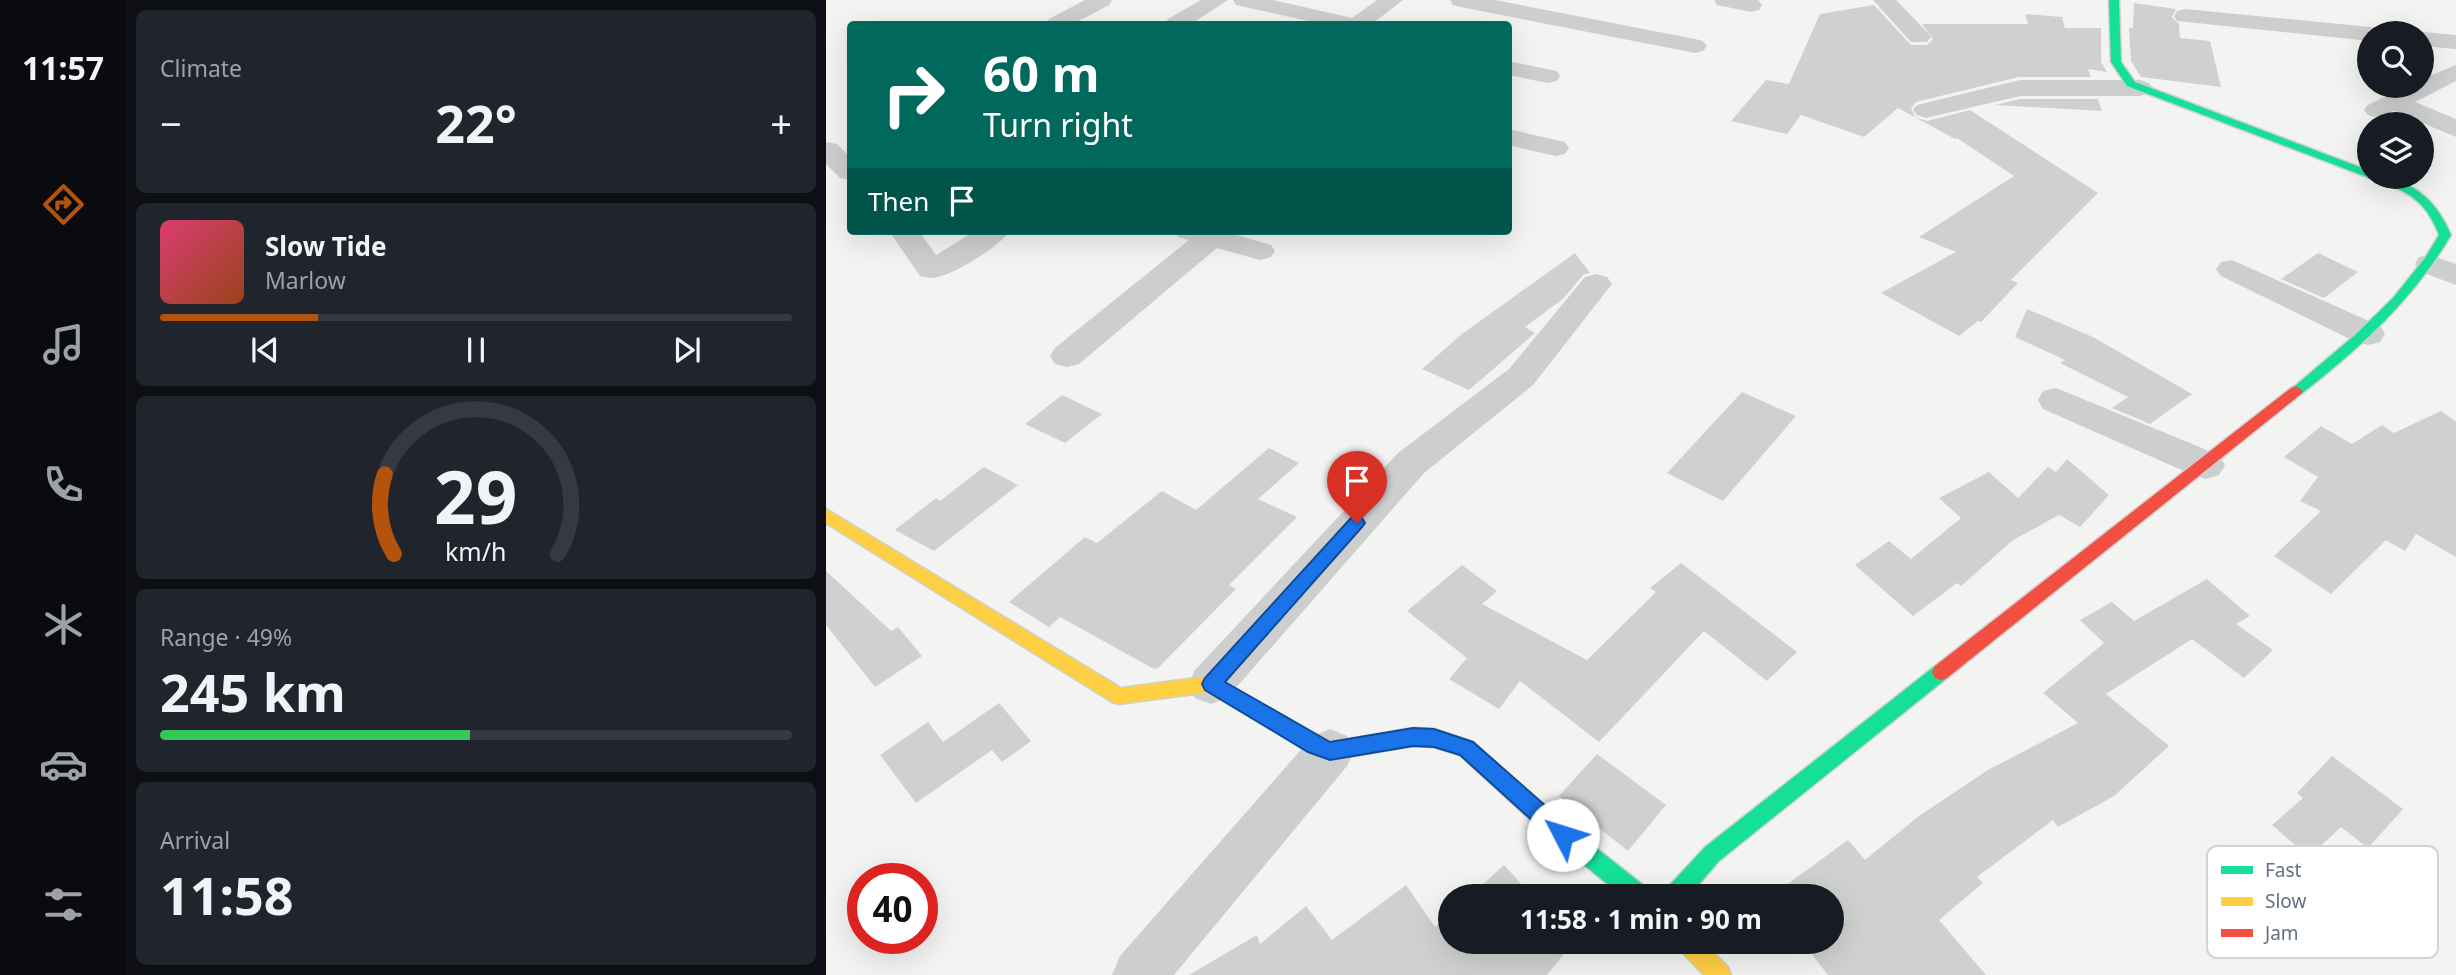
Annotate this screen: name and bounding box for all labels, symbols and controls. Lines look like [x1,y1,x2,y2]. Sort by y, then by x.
map controls [2357,21,2434,189]
button: search [2357,21,2434,98]
text: 60 m [983,40,1100,106]
text: 11:57 [22,46,104,89]
icon: right [868,49,959,140]
text: Climate [160,52,242,84]
text: 22° [435,87,517,158]
text: − [160,97,182,149]
text: + [770,97,792,149]
text: Turn right [983,103,1133,146]
button: layers [2357,112,2434,189]
icon: directions [39,180,88,229]
icon: arrive [943,182,981,220]
text: Then [868,183,929,219]
text: Slow Tide [265,228,387,264]
text: Marlow [265,264,346,296]
icon: music [39,320,88,369]
icon: previous [246,331,284,369]
icon: pause [457,331,495,369]
icon: next [668,331,706,369]
text: 29 [434,446,518,545]
pin [1327,451,1387,523]
icon: phone [39,460,88,509]
icon: arrive [1338,462,1376,500]
text: km/h [445,533,507,567]
icon: climate [39,600,88,649]
text: Range · 49% [160,621,292,653]
text: 245 km [160,656,346,727]
icon: car [39,740,88,789]
position arrow [1526,798,1600,872]
text: Arrival [160,824,230,856]
legend [2207,846,2438,958]
text: Fast [2265,857,2302,883]
text: 11:58 [160,859,294,930]
speed limit sign: 40 [847,863,938,954]
icon: filters [39,880,88,929]
text: Slow [2265,888,2306,914]
text: 11:58 · 1 min · 90 m [1520,901,1762,937]
text: Jam [2263,920,2299,946]

